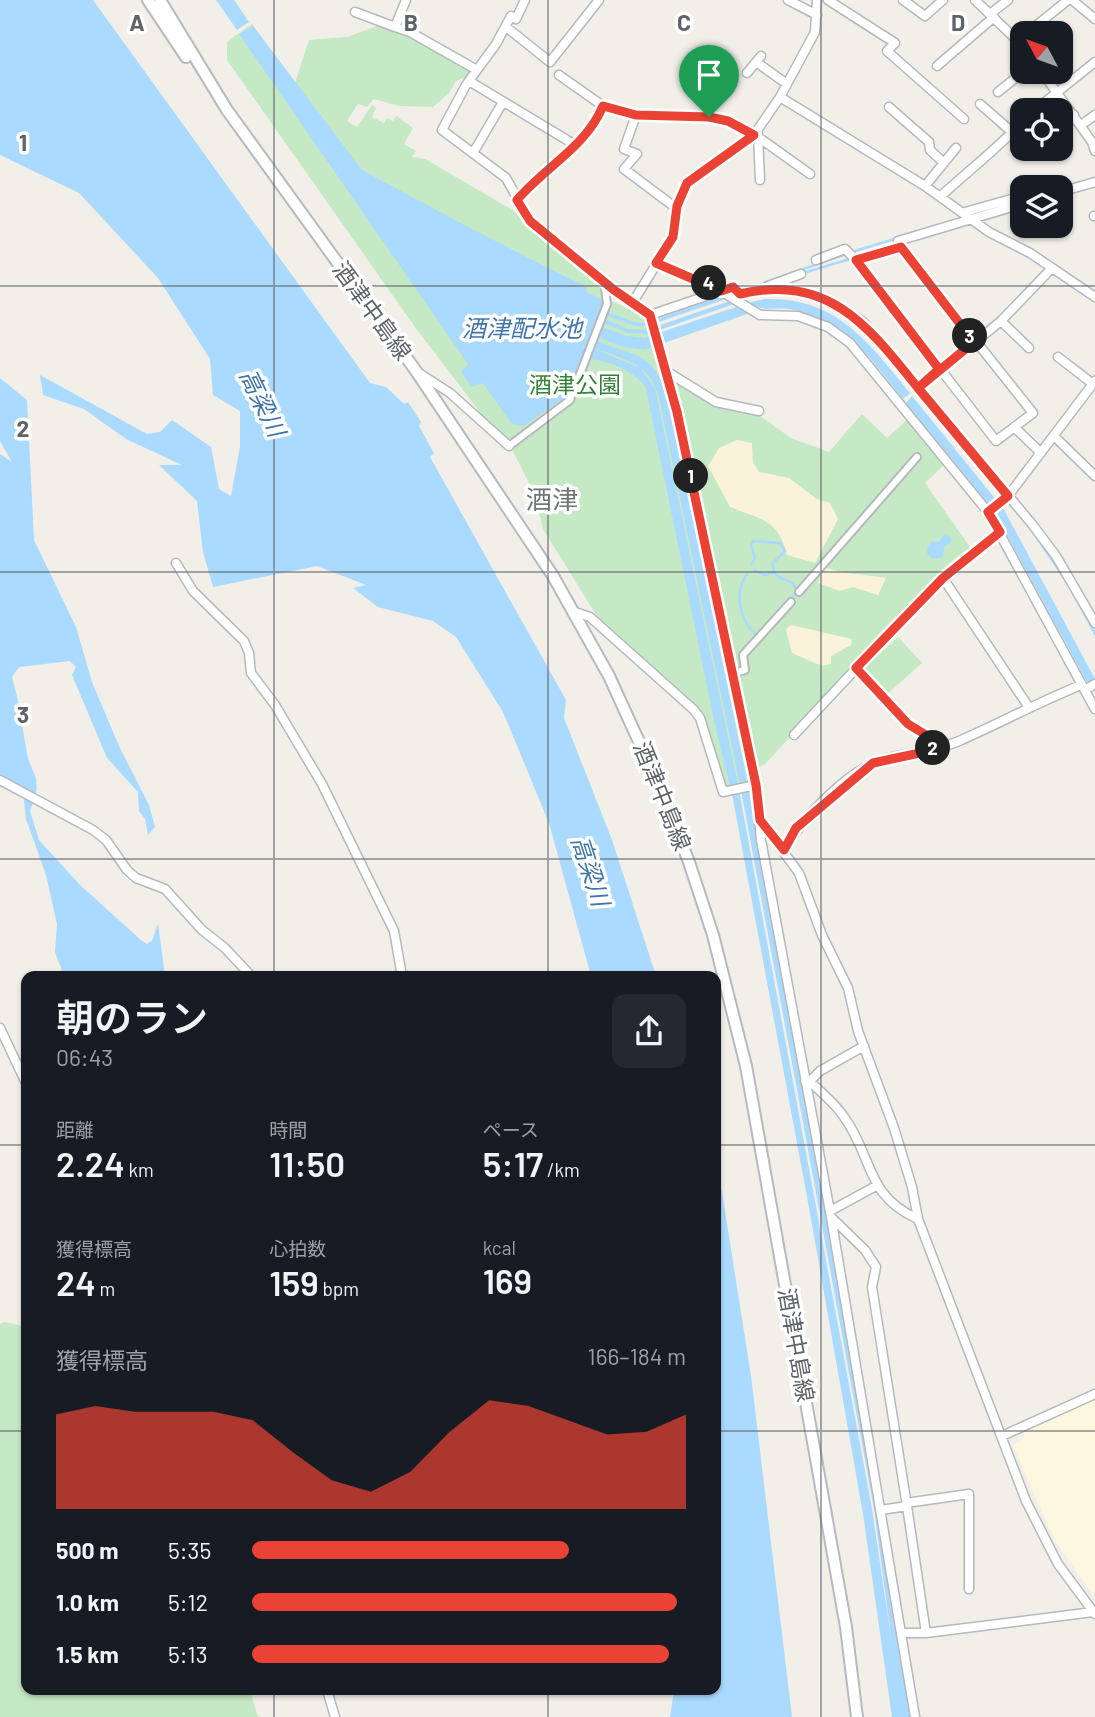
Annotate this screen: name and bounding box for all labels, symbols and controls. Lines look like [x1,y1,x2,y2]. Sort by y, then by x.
text: A [129,8,145,36]
text: B [404,8,418,36]
text: C [677,8,691,36]
text: D [951,8,965,36]
north arrow [1010,21,1073,84]
map controls [1010,21,1073,238]
pin [679,45,739,117]
icon: arrive [690,56,728,94]
button: locate [1010,98,1073,161]
text: 1 [19,128,27,156]
button: layers [1010,175,1073,238]
street label: 酒津中島線 [328,256,418,365]
pin: 4 [692,266,726,300]
text: 4 [703,271,714,294]
water label: 酒津配水池 [462,313,584,342]
pin: 3 [953,318,988,354]
text: 3 [964,324,975,347]
water label: 高梁川 [235,364,293,444]
park label: 酒津公園 [529,370,621,398]
text: 2 [17,414,29,442]
pin: 1 [674,458,708,494]
text: 1 [687,464,694,487]
district label: 酒津 [526,483,578,514]
text: 3 [17,700,29,728]
pin: 2 [916,730,950,766]
text: 2 [927,736,938,759]
street label: 酒津中島線 [628,737,697,854]
water label: 高梁川 [567,832,617,912]
text: 朝のラン [56,994,208,1040]
button: share [612,994,686,1068]
text: 06:43 [56,1043,113,1071]
text: 距離 [56,1118,94,1141]
text: 時間 [269,1118,307,1141]
text: ペース [483,1118,539,1141]
text: 2.24 [56,1142,125,1184]
text: 11:50 [269,1142,345,1184]
text: 5:17 [483,1142,543,1184]
text: km [125,1158,154,1181]
text: /km [543,1158,580,1181]
text: kcal [483,1236,516,1259]
text: 獲得標高 [56,1237,132,1260]
text: 心拍数 [269,1237,326,1260]
text: 169 [483,1259,532,1301]
text: 24 [56,1261,96,1303]
text: 159 [269,1261,319,1303]
text: m [96,1277,115,1300]
text: bpm [319,1277,359,1300]
street label: 酒津中島線 [773,1286,821,1404]
text: 166–184 m [588,1342,686,1370]
text: 獲得標高 [56,1346,148,1374]
text: 500 m [56,1536,118,1564]
text: 5:35 [168,1536,211,1564]
text: 1.0 km [56,1588,119,1616]
text: 5:12 [168,1588,208,1616]
text: 1.5 km [56,1640,119,1668]
text: 5:13 [168,1640,208,1668]

